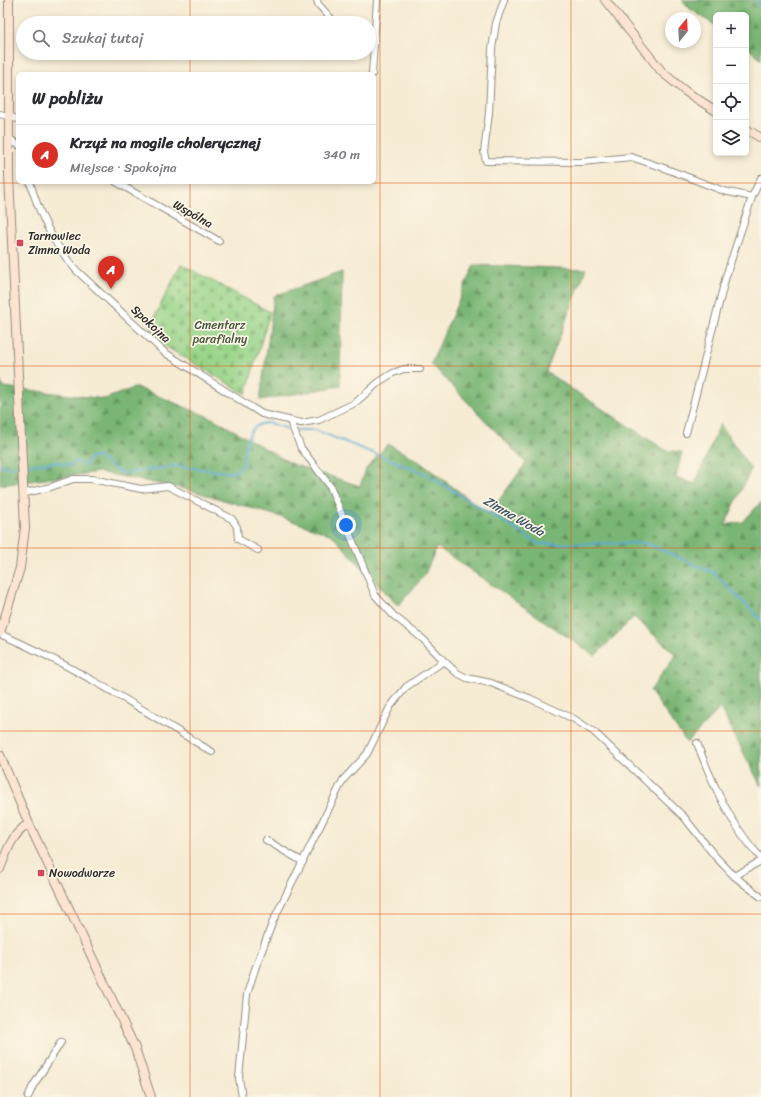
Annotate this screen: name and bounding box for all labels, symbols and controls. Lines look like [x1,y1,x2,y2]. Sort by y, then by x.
north arrow [665,12,701,48]
map controls [713,12,749,156]
button: + [713,12,749,48]
search box [16,16,376,60]
text: Szukaj tutaj [62,25,143,51]
icon: search [30,27,52,49]
button: − [713,48,749,84]
text: W pobliżu [32,83,103,113]
button: locate [713,84,749,120]
button: layers [713,120,749,156]
text: Krzyż na mogile cholerycznej [70,130,261,156]
text: A [41,143,49,166]
text: 340 m [323,143,360,166]
text: Miejsce · Spokojna [70,156,177,179]
street label: Wspólna [169,194,217,234]
place label: Tarnowiec Zimna Woda [28,225,90,261]
marker: Tarnowiec Zimna Woda [15,238,25,248]
pin: A [98,256,124,289]
street label: Spokojna [126,299,176,349]
park label: Cmentarz parafialny [192,314,248,350]
water label: Zimna Woda [479,489,550,544]
your location [336,515,356,535]
place label: Nowodworze [49,862,115,884]
marker: Nowodworze [36,868,46,878]

